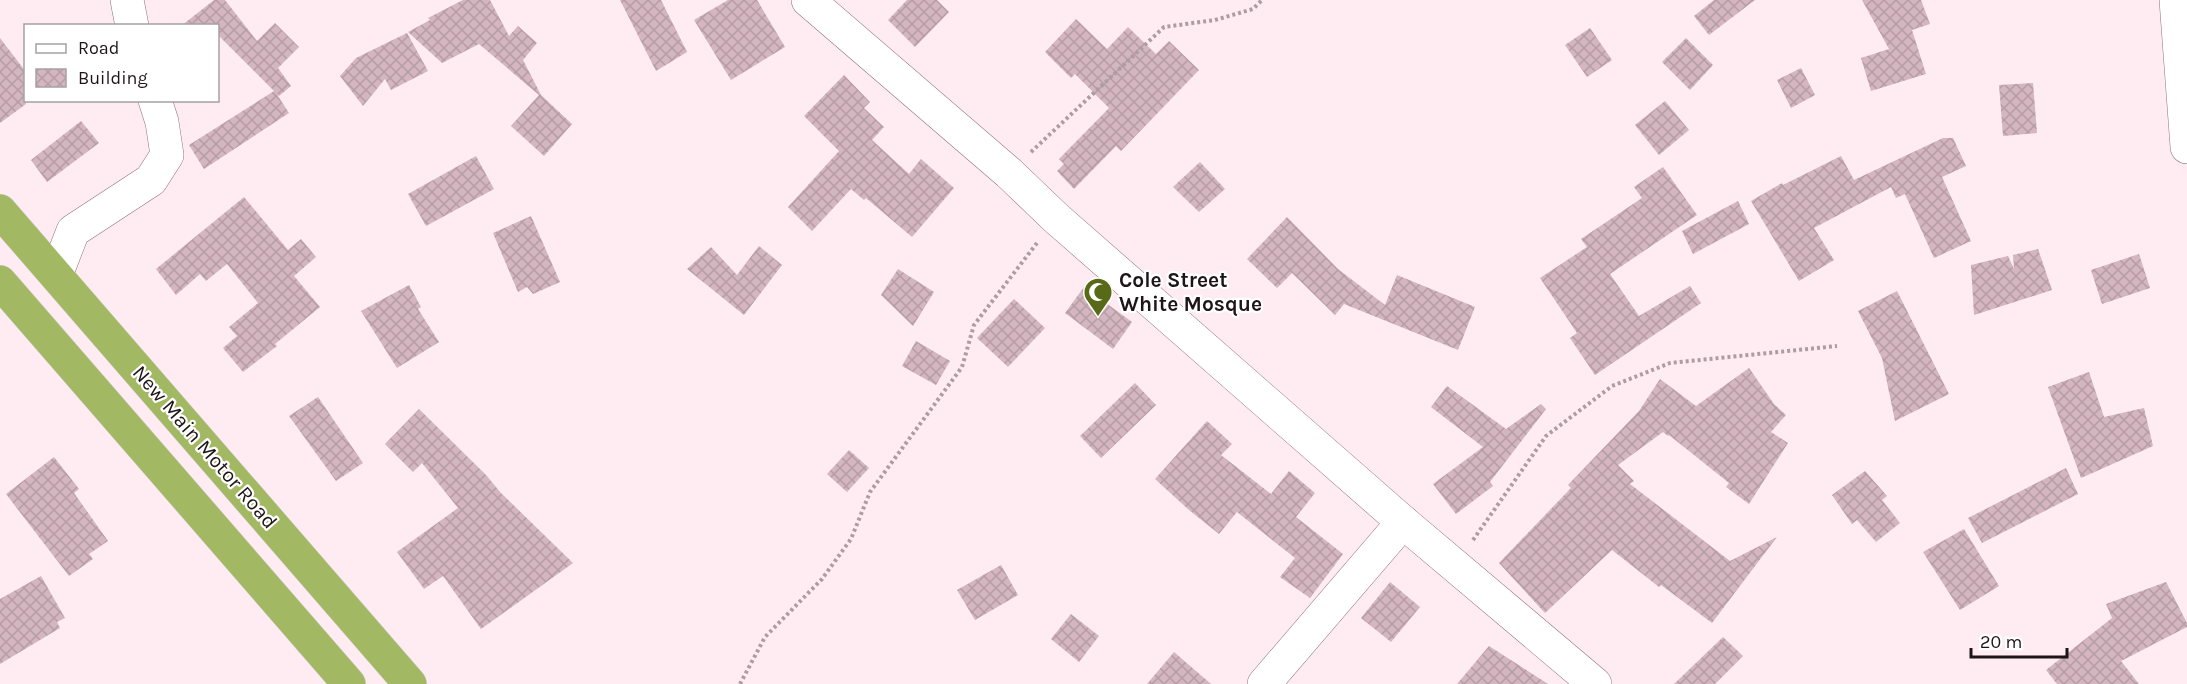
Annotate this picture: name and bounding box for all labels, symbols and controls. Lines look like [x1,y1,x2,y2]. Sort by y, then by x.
legend [24,24,219,102]
text: Road [78,37,119,59]
text: Building [78,67,148,89]
place label: Cole Street White Mosque [1119,268,1262,317]
mosque icon: Cole Street White Mosque [1082,276,1114,318]
street label: New Main Motor Road [128,361,282,533]
scale bar [1971,621,2067,659]
text: 20 m [1980,631,2022,653]

